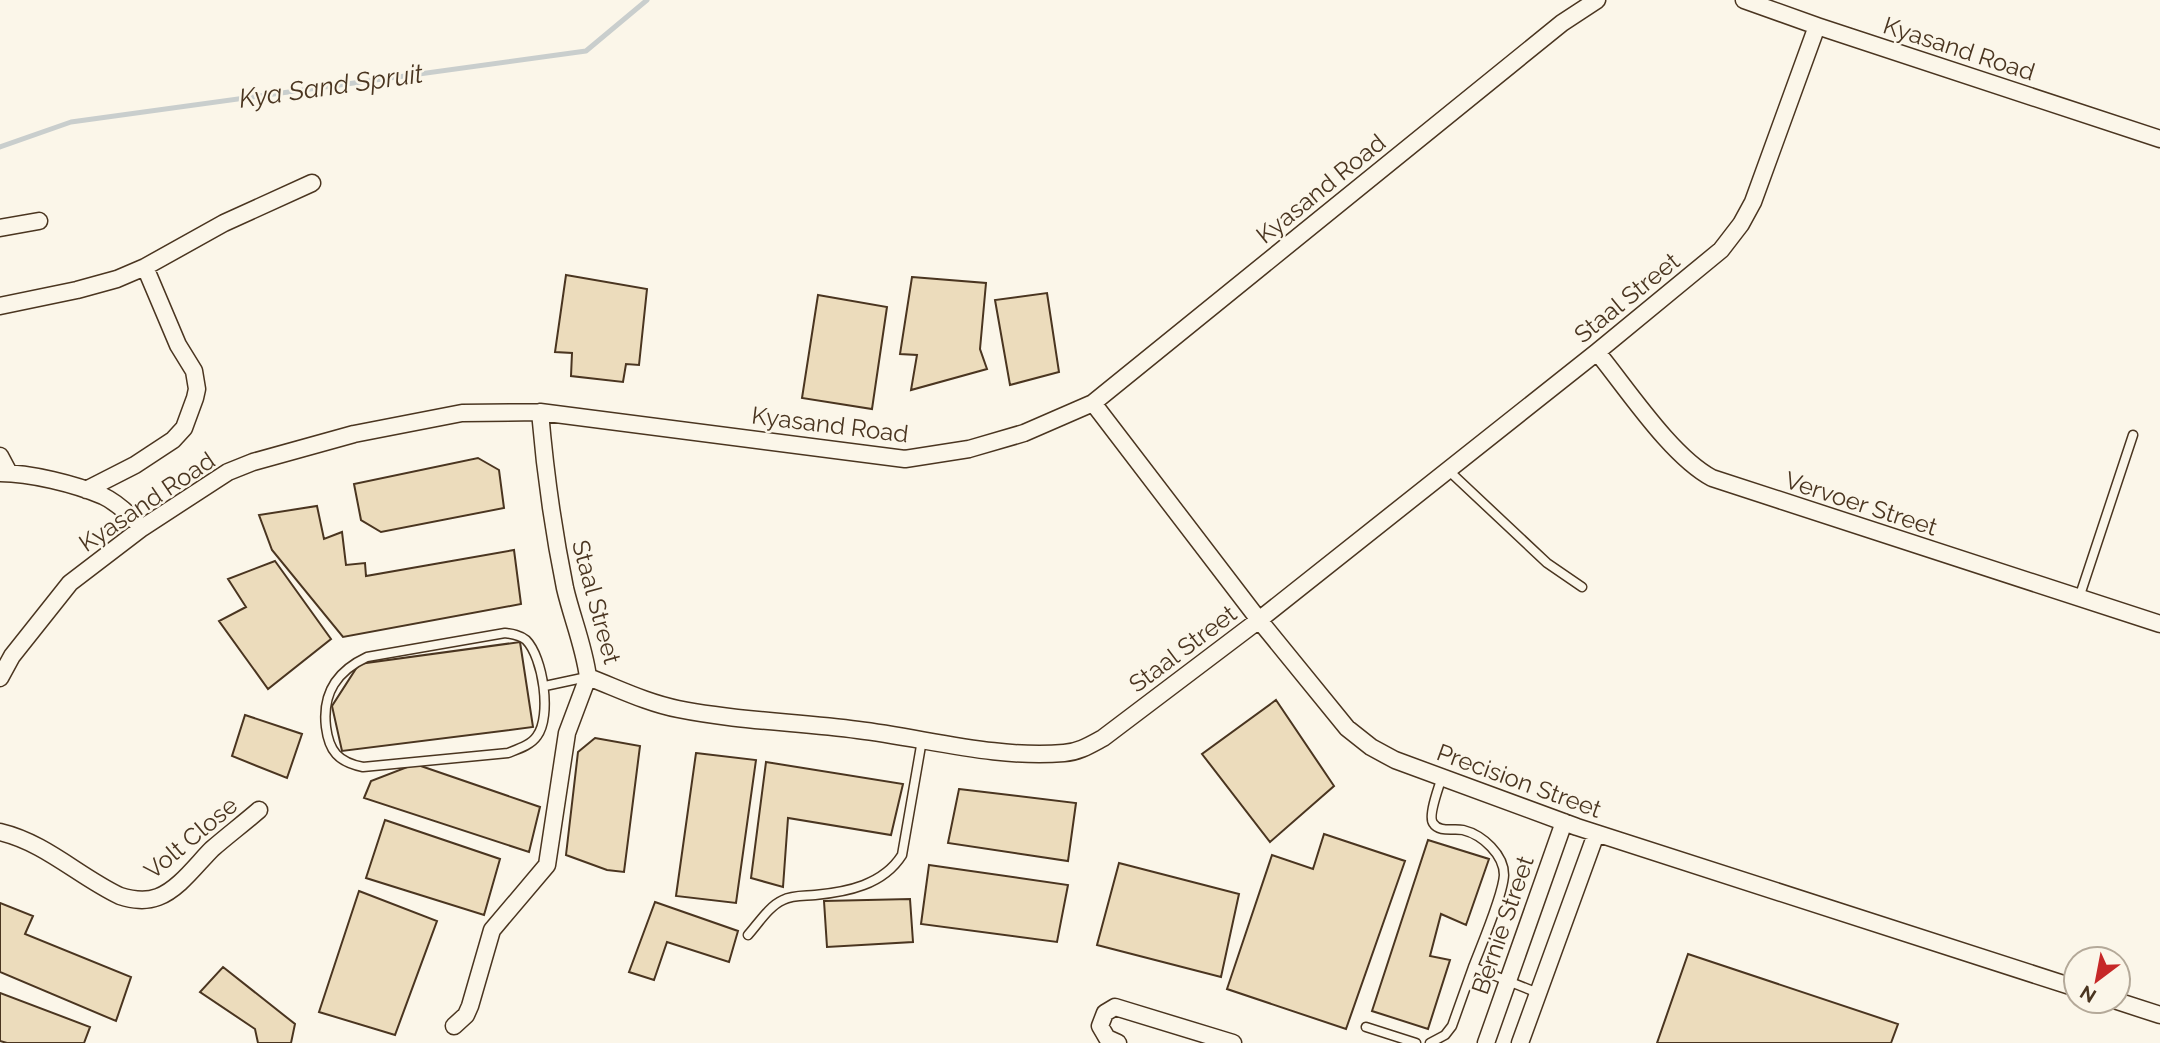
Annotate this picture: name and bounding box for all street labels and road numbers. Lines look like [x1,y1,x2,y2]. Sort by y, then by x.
street label: Kyasand Road [1880,10,2039,87]
street label: Kyasand Road [1250,128,1391,249]
street label: Staal Street [1568,246,1685,349]
street label: Kyasand Road [750,401,910,449]
street label: Kyasand Road [73,445,220,558]
street label: Vervoer Street [1781,465,1941,542]
street label: Staal Street [566,537,627,667]
street label: Staal Street [1123,599,1242,698]
street label: Precision Street [1433,737,1606,824]
street label: Volt Close [138,790,243,885]
street label: Bernie Street [1465,852,1540,998]

